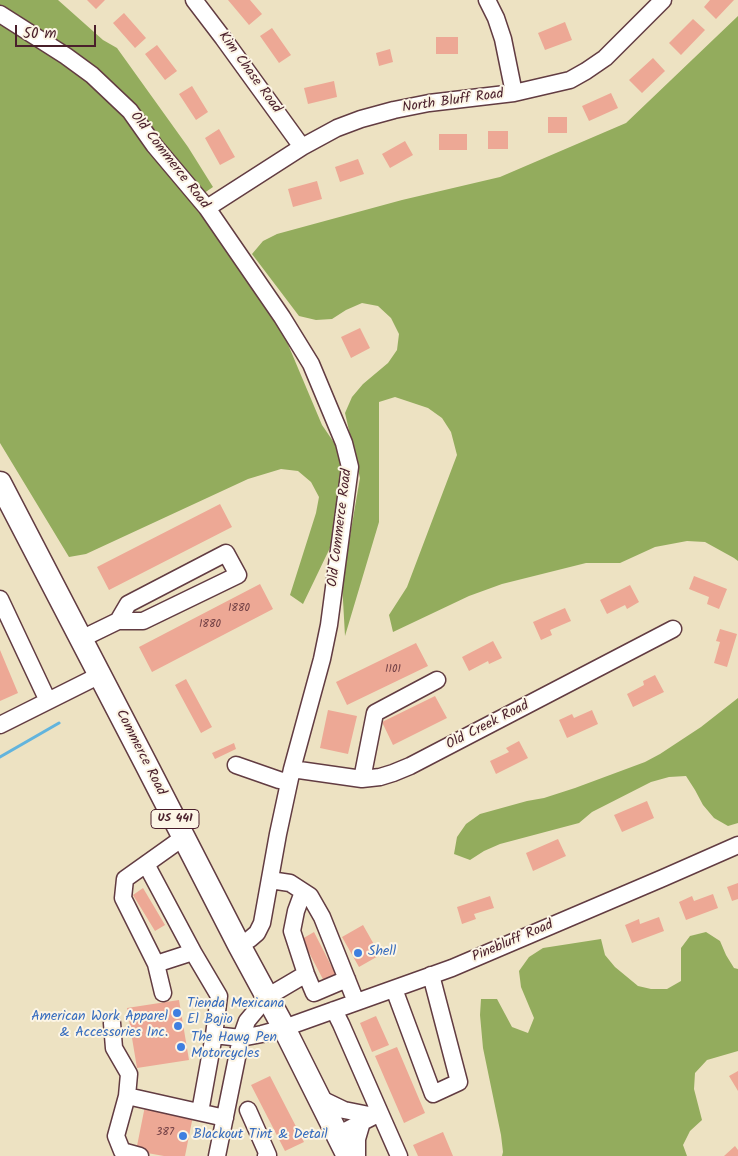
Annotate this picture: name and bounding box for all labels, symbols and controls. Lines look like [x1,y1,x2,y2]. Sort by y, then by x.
scale bar [18,15,99,47]
text: 50 m [23,22,57,46]
street label: Kim Chase Road [214,29,284,117]
street label: North Bluff Road [401,87,505,117]
street label: Old Commerce Road [126,109,212,213]
street label: Old Commerce Road [325,468,357,588]
house number: 1880 [228,602,250,616]
house number: 1880 [199,618,221,632]
house number: 1101 [385,663,401,677]
street label: Old Creek Road [444,698,532,754]
street label: Commerce Road [111,707,169,799]
road number: US 441 [151,810,199,829]
street label: Pinebluff Road [470,917,556,967]
place label: Shell [368,945,396,961]
marker: Shell [352,947,364,959]
place label: Tienda Mexicana El Bajio [187,997,284,1030]
marker: Tienda Mexicana El Bajio [171,1007,183,1019]
place label: American Work Apparel & Accessories Inc. [31,1010,168,1042]
marker: American Work Apparel & Accessories Inc. [172,1020,184,1032]
place label: The Hawg Pen Motorcycles [191,1031,277,1064]
marker: The Hawg Pen Motorcycles [175,1041,187,1053]
house number: 387 [156,1126,174,1140]
place label: Blackout Tint & Detail [193,1128,328,1144]
marker: Blackout Tint & Detail [177,1130,189,1142]

